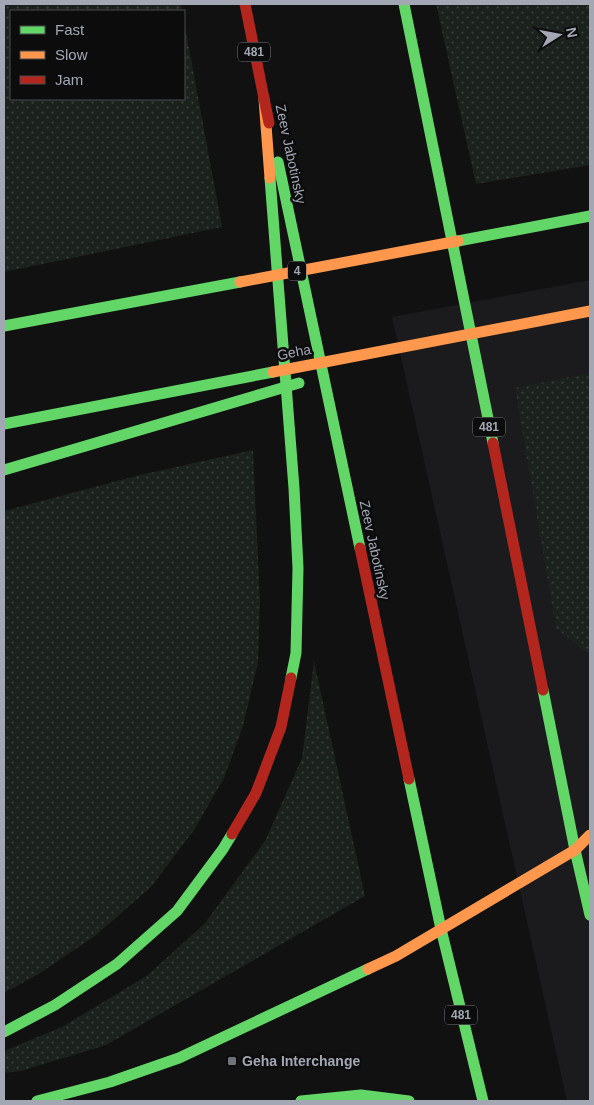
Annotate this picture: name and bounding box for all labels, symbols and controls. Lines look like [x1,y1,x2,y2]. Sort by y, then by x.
legend [10,10,185,100]
north arrow [534,10,584,60]
text: Fast [55,21,85,38]
text: N [563,26,581,39]
road number: 481 [238,42,270,62]
text: Slow [55,46,88,63]
text: Jam [55,71,83,88]
street label: Zeev Jabotinsky [273,103,309,205]
road number: 4 [288,262,306,280]
street label: Geha [276,341,313,363]
road number: 481 [473,418,505,437]
street label: Zeev Jabotinsky [357,499,393,601]
road number: 481 [445,1006,477,1024]
place label: Geha Interchange [242,1053,360,1069]
marker: Geha Interchange [226,1055,238,1067]

